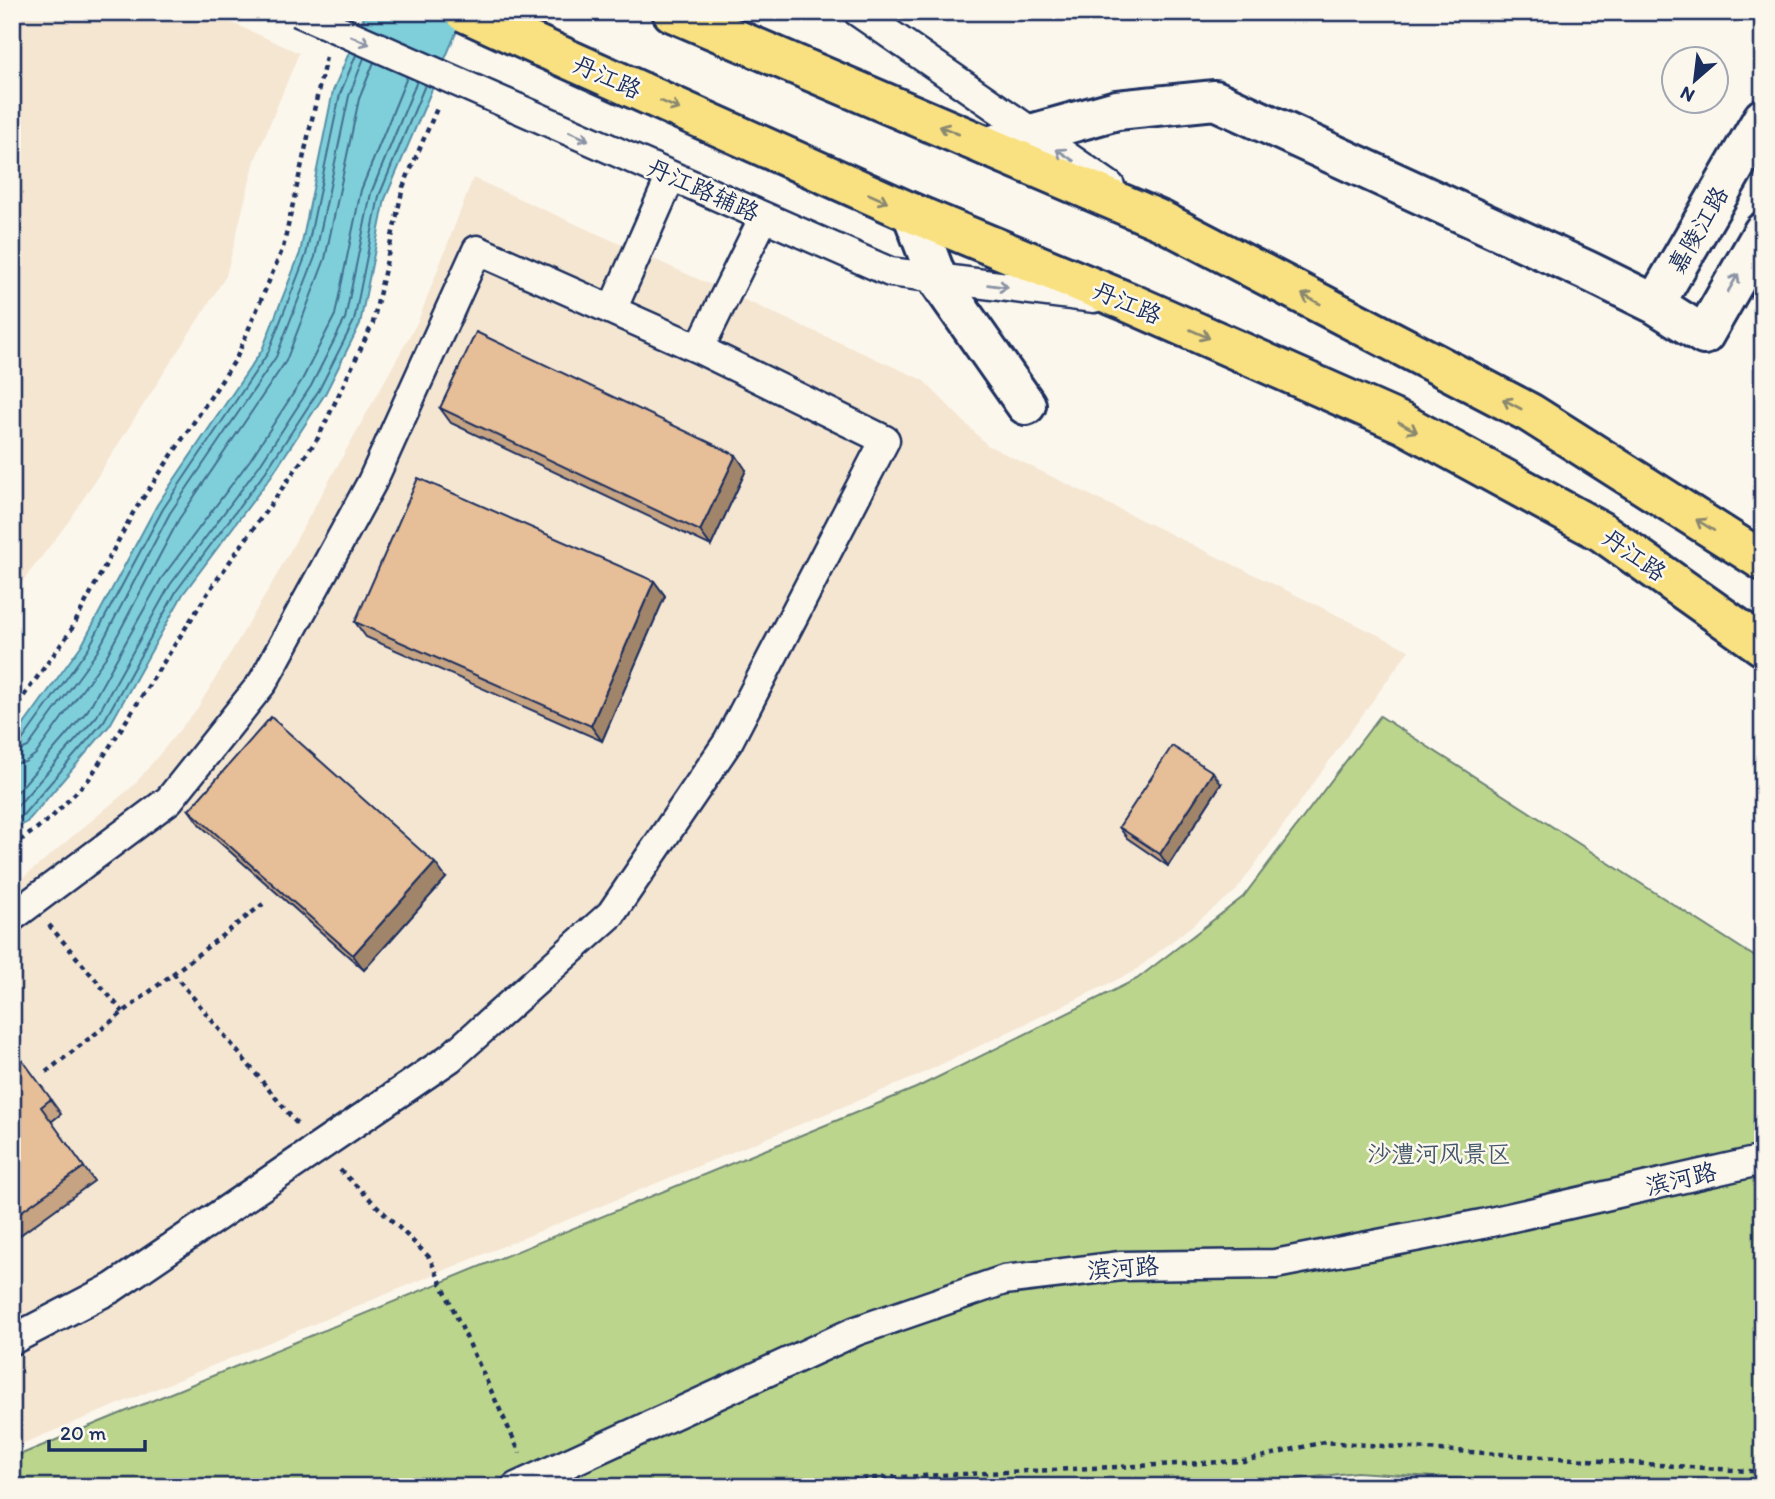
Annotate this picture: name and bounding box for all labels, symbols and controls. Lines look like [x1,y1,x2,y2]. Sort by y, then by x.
one-way arrow [349,34,370,47]
north arrow [1660,46,1730,116]
street label: 丹江路 [568,49,646,104]
text: N [1676,81,1698,108]
one-way arrow [659,99,681,112]
one-way arrow [939,123,961,136]
one-way arrow [568,130,589,143]
one-way arrow [1056,148,1075,162]
street label: 丹江路辅路 [642,152,764,227]
street label: 嘉陵江路 [1661,181,1734,279]
one-way arrow [867,192,888,205]
one-way arrow [1726,274,1740,294]
street label: 丹江路 [1088,275,1166,330]
one-way arrow [986,279,1008,292]
one-way arrow [1301,291,1321,305]
one-way arrow [1189,328,1211,341]
one-way arrow [1502,397,1523,410]
one-way arrow [1397,420,1418,434]
one-way arrow [1696,517,1715,532]
street label: 丹江路 [1596,522,1672,587]
park label: 沙澧河风景区 [1367,1139,1511,1168]
street label: 滨河路 [1643,1156,1719,1201]
street label: 滨河路 [1086,1251,1160,1284]
scale bar [49,1408,145,1452]
text: 20 m [60,1420,107,1445]

